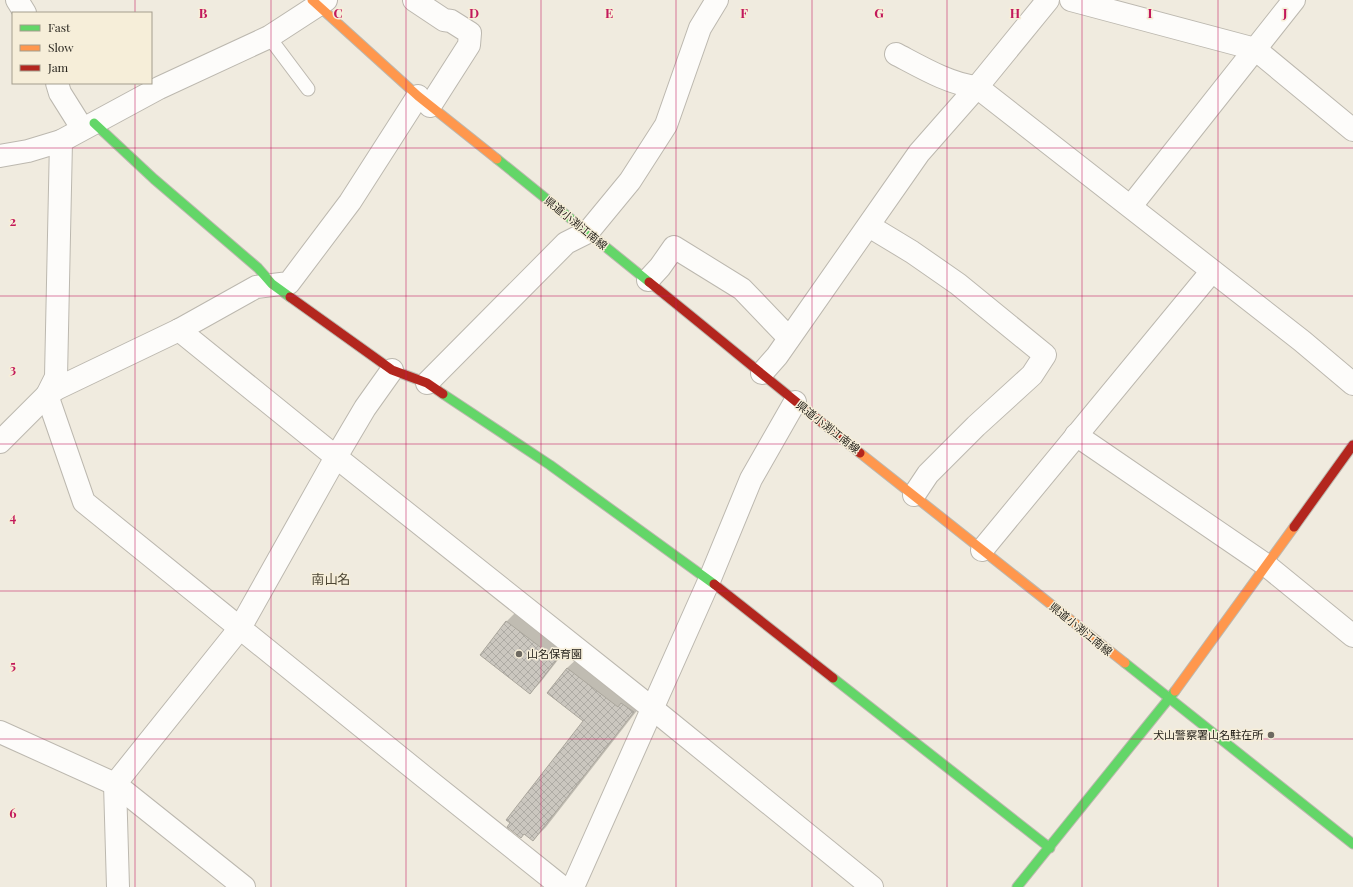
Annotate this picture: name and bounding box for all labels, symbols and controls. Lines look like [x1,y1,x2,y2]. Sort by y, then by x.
text: B [199,4,208,21]
text: C [333,4,343,21]
text: D [469,4,479,21]
text: E [605,4,613,21]
text: F [740,4,748,21]
text: G [874,4,884,21]
text: H [1010,4,1020,21]
text: I [1148,4,1153,21]
text: J [1282,4,1288,21]
legend [12,12,152,84]
text: Fast [48,19,71,35]
text: Slow [48,39,74,55]
text: Jam [47,59,69,75]
street label: 県道小渕江南線 [542,193,611,253]
text: 2 [10,212,17,229]
text: 3 [10,360,16,377]
street label: 県道小渕江南線 [793,397,863,456]
text: 4 [10,508,17,525]
district label: 南山名 [311,570,351,587]
street label: 県道小渕江南線 [1047,599,1116,659]
place label: 山名保育園 [527,646,582,661]
marker: 山名保育園 [514,649,524,659]
text: 5 [10,656,16,673]
place label: 犬山警察署山名駐在所 [1153,727,1264,742]
marker: 犬山警察署山名駐在所 [1266,730,1276,740]
text: 6 [9,804,17,821]

